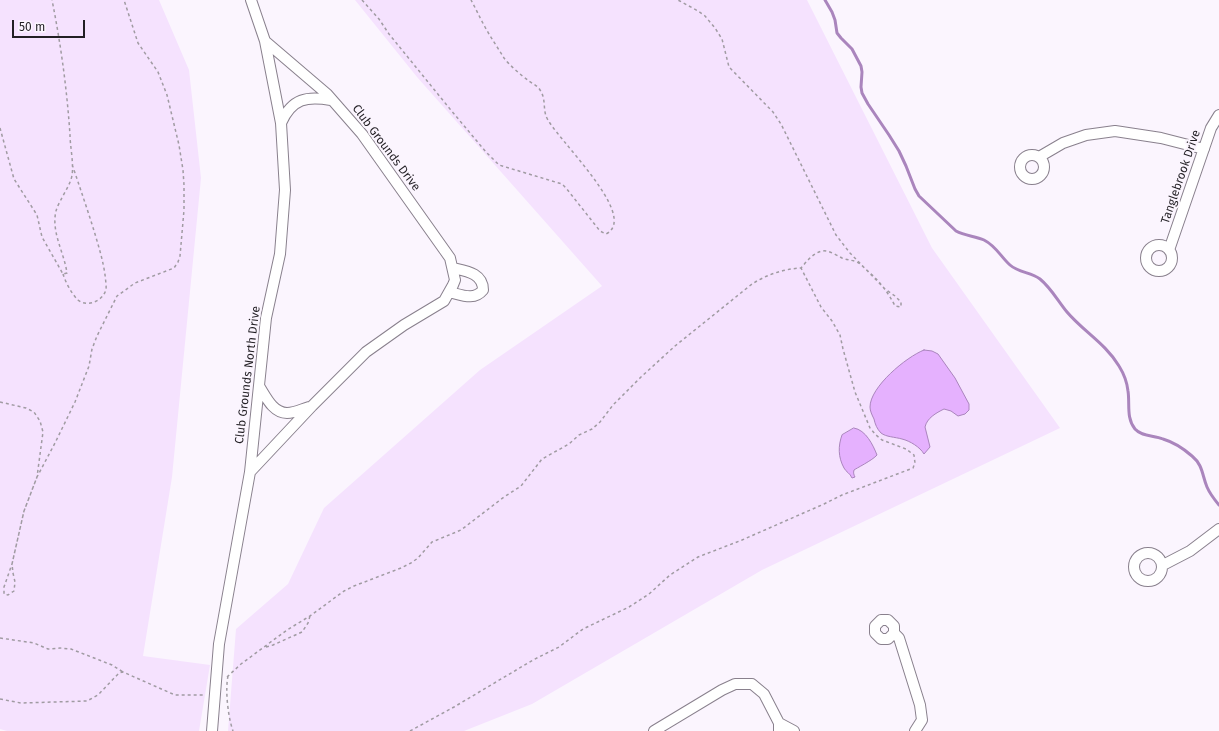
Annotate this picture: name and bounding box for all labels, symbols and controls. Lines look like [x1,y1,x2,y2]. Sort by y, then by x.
scale bar [14,12,87,38]
text: 50 m [19,20,45,34]
street label: Club Grounds Drive [349,102,423,194]
street label: Tanglebrook Drive [1158,128,1204,226]
street label: Club Grounds North Drive [232,305,264,445]

